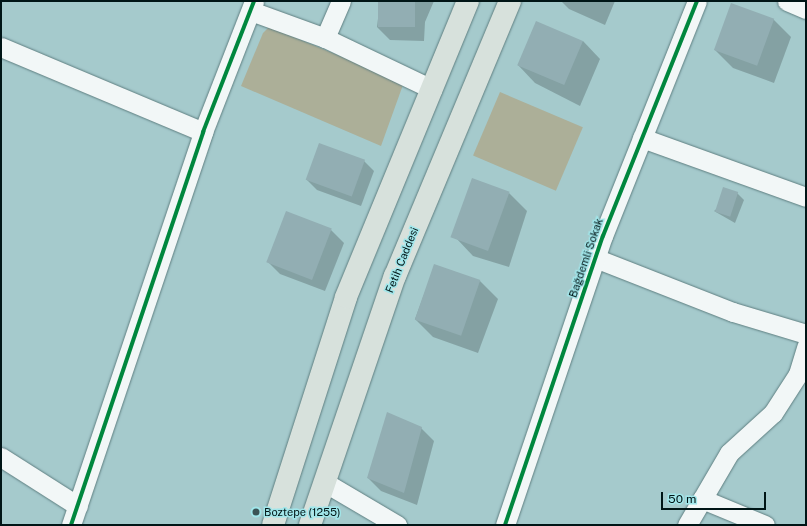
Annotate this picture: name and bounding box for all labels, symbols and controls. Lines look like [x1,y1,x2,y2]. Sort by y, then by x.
street label: Bağdemli Sokak [566,217,606,299]
street label: Fetih Caddesi [383,225,421,295]
scale bar [663,484,768,510]
text: 50 m [668,492,696,506]
place label: Boztepe (1255) [264,505,340,519]
marker: Boztepe (1255) [251,507,261,517]

